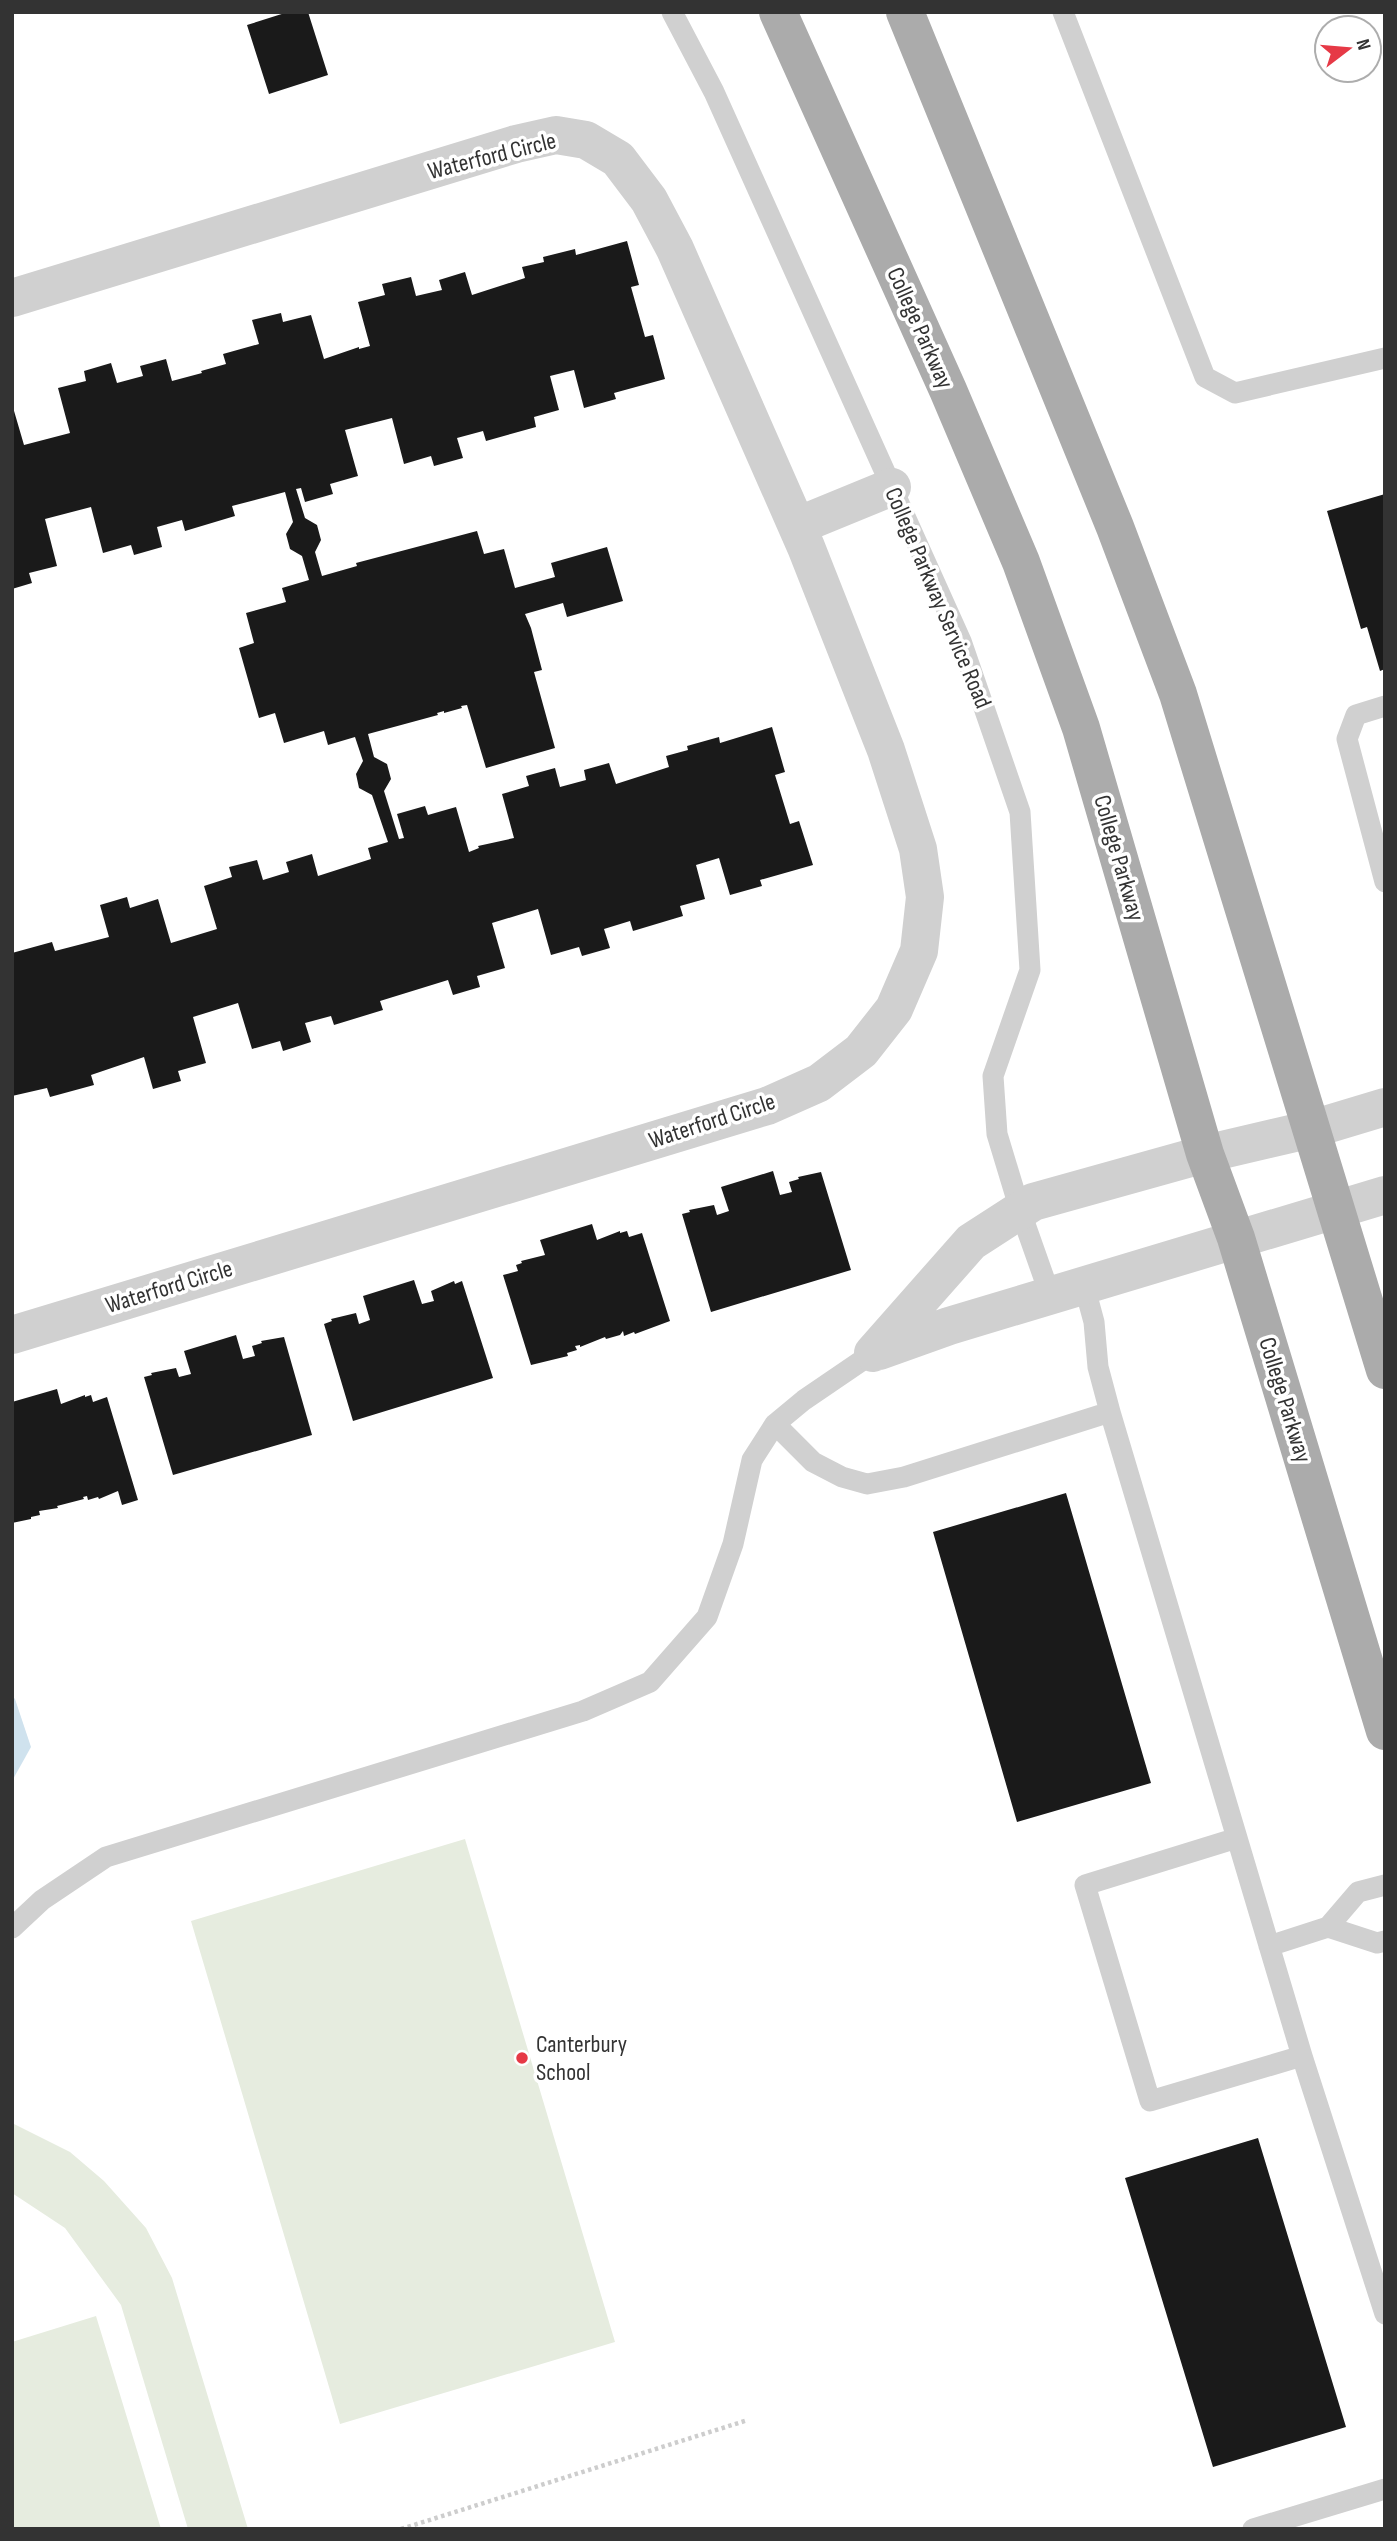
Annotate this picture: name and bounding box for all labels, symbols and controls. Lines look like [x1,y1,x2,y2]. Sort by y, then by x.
north arrow [1313,14,1383,84]
text: N [1350,37,1375,53]
street label: Waterford Circle [425,126,559,186]
street label: College Parkway [880,263,960,393]
street label: College Parkway Service Road [878,483,998,713]
street label: College Parkway [1087,792,1151,924]
street label: Waterford Circle [645,1087,779,1155]
street label: Waterford Circle [102,1254,236,1320]
street label: College Parkway [1252,1334,1318,1466]
place label: Canterbury School [536,2030,627,2087]
marker: Canterbury School [514,2050,530,2066]

